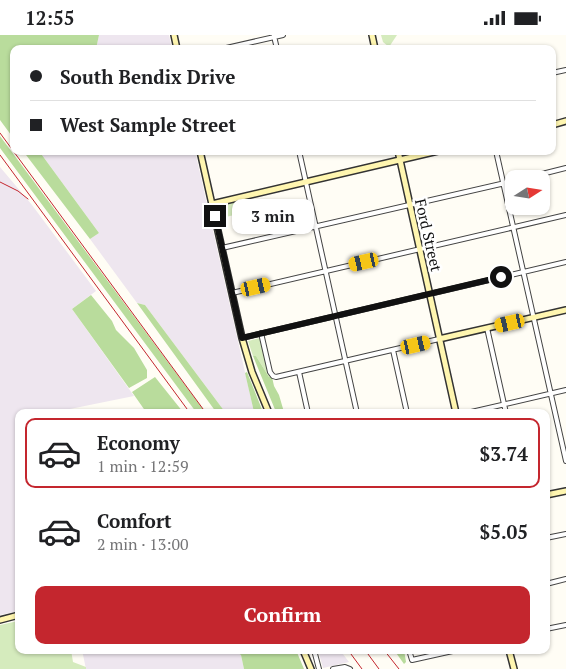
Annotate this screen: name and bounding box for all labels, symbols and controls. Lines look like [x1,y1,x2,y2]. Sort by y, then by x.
text: 12:55 [25,5,74,30]
text: South Bendix Drive [60,64,235,89]
text: West Sample Street [60,112,236,137]
north arrow [505,170,550,215]
map controls [505,170,550,215]
street label: Ford Street [411,197,447,274]
callout: 3 min [232,199,315,233]
route end [204,205,226,227]
text: 3 min [251,205,295,227]
car [347,251,380,273]
route start [490,266,512,288]
car [239,276,272,298]
car [493,312,526,334]
car [399,334,432,356]
text: Economy [97,430,180,455]
icon: car [37,431,82,476]
text: $3.74 [479,441,528,466]
text: 1 min · 12:59 [97,455,189,477]
text: Comfort [97,508,172,533]
icon: car [37,509,82,554]
text: $5.05 [479,519,528,544]
text: 2 min · 13:00 [97,533,189,555]
button: Confirm [35,586,530,644]

